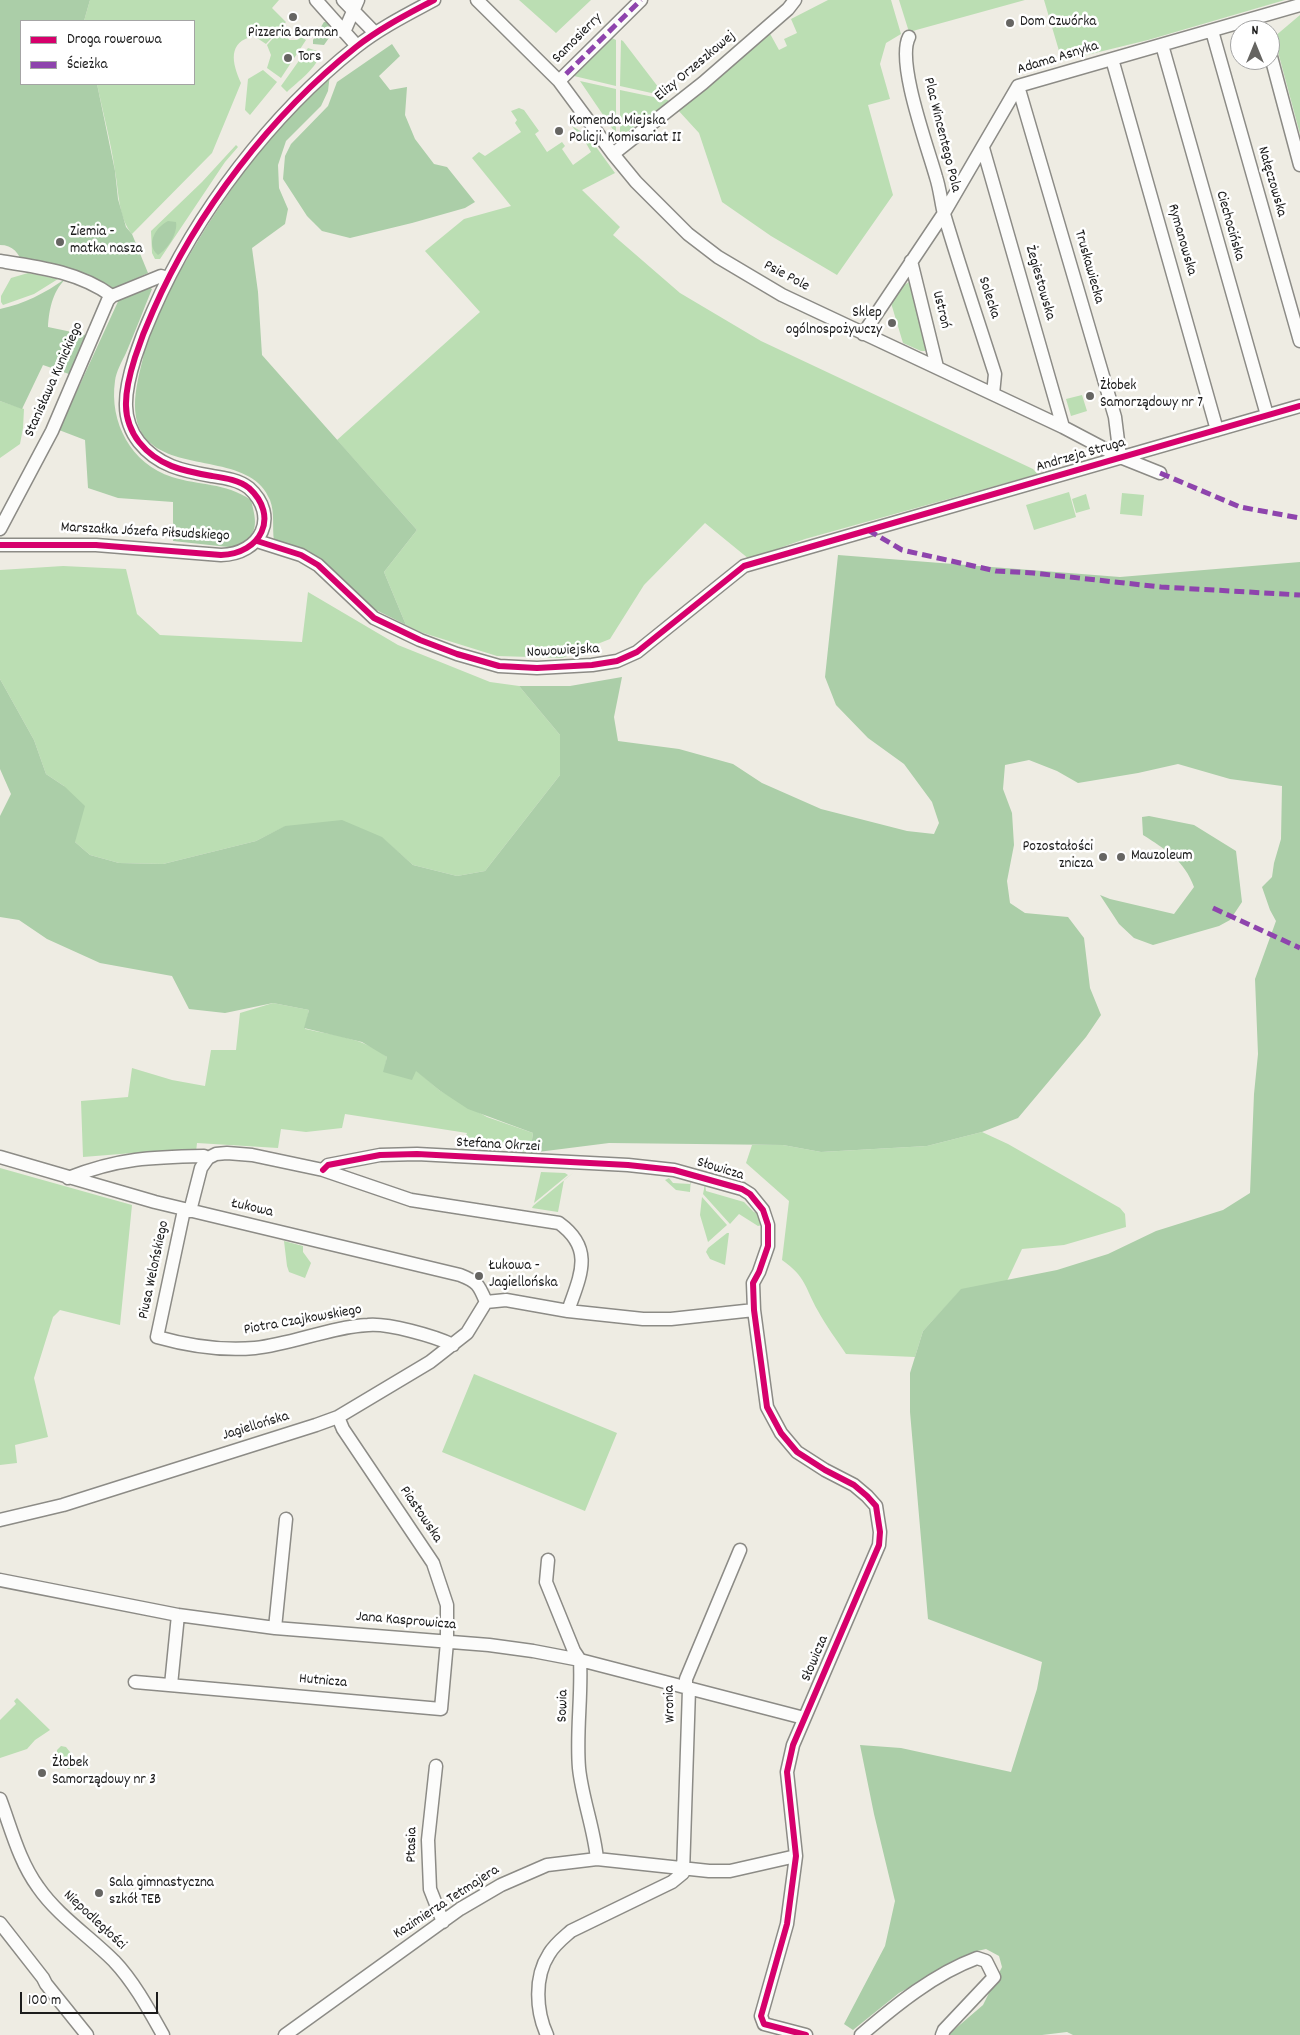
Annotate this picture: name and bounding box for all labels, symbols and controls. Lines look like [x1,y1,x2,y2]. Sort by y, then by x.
street label: Samosierry [549,10,607,68]
marker: Pizzeria Barman [287,11,299,23]
place label: Dom Czwórka [1020,14,1096,32]
marker: Dom Czwórka [1004,17,1016,29]
legend [20,20,195,85]
north arrow [1230,20,1280,70]
text: N [1252,21,1258,41]
place label: Pizzeria Barman [248,25,338,43]
street label: Elizy Orzeszkowej [652,28,740,106]
text: Droga rowerowa [67,29,161,51]
street label: Adama Asnyka [1015,38,1101,80]
place label: Tors [298,49,321,67]
marker: Tors [282,52,294,64]
text: Ścieżka [67,54,107,76]
street label: Plac Wincentego Pola [918,76,964,194]
place label: Komenda Miejska Policji. Komisariat II [569,113,681,148]
marker: Komenda Miejska Policji. Komisariat II [553,125,565,137]
street label: Nałęczowska [1252,145,1290,219]
street label: Ciechocińska [1210,189,1248,263]
street label: Rymanowska [1162,202,1200,278]
place label: Ziemia - matka nasza [70,224,143,259]
street label: Truskawiecka [1069,228,1107,306]
marker: Ziemia - matka nasza [54,236,66,248]
street label: Żegiestowska [1020,244,1058,322]
street label: Psie Pole [760,257,812,297]
street label: Solecka [973,275,1003,321]
street label: Ustroń [927,289,953,331]
place label: Sklep ogólnospożywczy [786,305,882,340]
marker: Sklep ogólnospożywczy [886,317,898,329]
street label: Stanisława Kunickiego [22,320,88,440]
place label: Żłobek Samorządowy nr 7 [1100,378,1203,413]
marker: Żłobek Samorządowy nr 7 [1084,390,1096,402]
street label: Andrzeja Struga [1034,435,1128,477]
street label: Marszałka Józefa Piłsudskiego [60,520,230,546]
street label: Nowowiejska [526,641,600,663]
place label: Pozostałości znicza [1023,839,1093,874]
place label: Mauzoleum [1131,848,1193,866]
marker: Pozostałości znicza [1097,851,1109,863]
marker: Mauzoleum [1115,851,1127,863]
street label: Stefana Okrzei [456,1135,540,1157]
street label: Słowicza [694,1154,746,1186]
street label: Łukowa [229,1195,275,1223]
street label: Piusa Welońskiego [136,1219,174,1321]
place label: Łukowa - Jagiellońska [489,1258,558,1293]
marker: Łukowa - Jagiellońska [473,1270,485,1282]
street label: Piotra Czajkowskiego [243,1302,363,1340]
street label: Jagiellońska [221,1408,291,1446]
street label: Piastowska [395,1483,445,1547]
street label: Jana Kasprowicza [355,1609,457,1635]
street label: Słowicza [798,1633,834,1685]
street label: Hutnicza [298,1671,348,1693]
street label: Wronia [661,1685,681,1723]
street label: Sowia [554,1689,574,1723]
place label: Żłobek Samorządowy nr 3 [52,1755,156,1790]
marker: Żłobek Samorządowy nr 3 [36,1767,48,1779]
street label: Ptasia [404,1827,422,1863]
street label: Kazimierza Tetmajera [391,1862,503,1944]
place label: Sala gimnastyczna szkół TEB [109,1875,214,1910]
street label: Niepodległości [59,1887,129,1955]
marker: Sala gimnastyczna szkół TEB [93,1887,105,1899]
scale bar [22,1982,160,2014]
text: 100 m [28,1990,61,2012]

